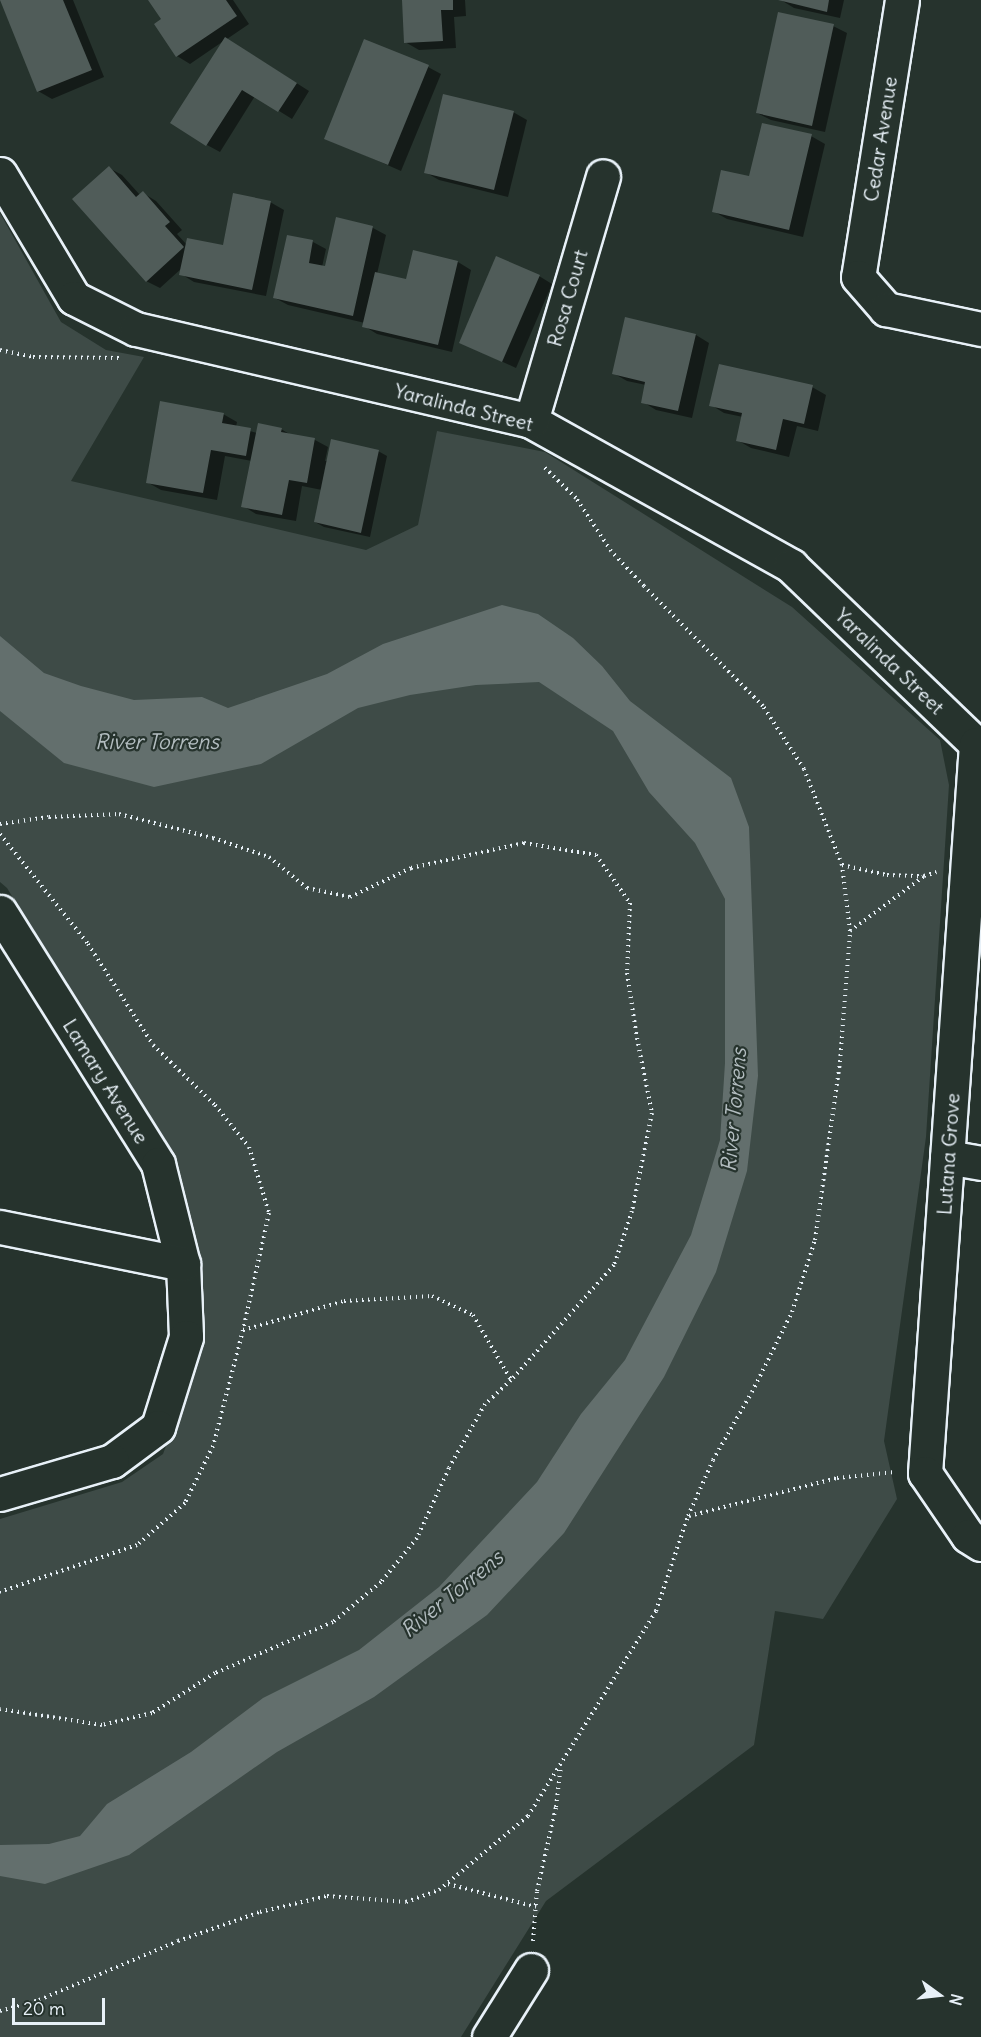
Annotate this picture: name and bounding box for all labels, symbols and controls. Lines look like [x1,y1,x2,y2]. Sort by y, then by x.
street label: Cedar Avenue [858,75,902,203]
street label: Rosa Court [542,247,592,349]
street label: Yaralinda Street [392,378,536,436]
street label: Yaralinda Street [830,603,950,719]
water label: River Torrens [95,729,219,755]
street label: Lamary Avenue [58,1014,154,1148]
water label: River Torrens [716,1047,752,1173]
street label: Lutana Grove [932,1092,964,1216]
water label: River Torrens [396,1545,508,1643]
north arrow [909,1965,969,2025]
scale bar [15,1986,108,2024]
text: N [945,1992,967,2008]
text: 20 m [23,1997,65,2020]

